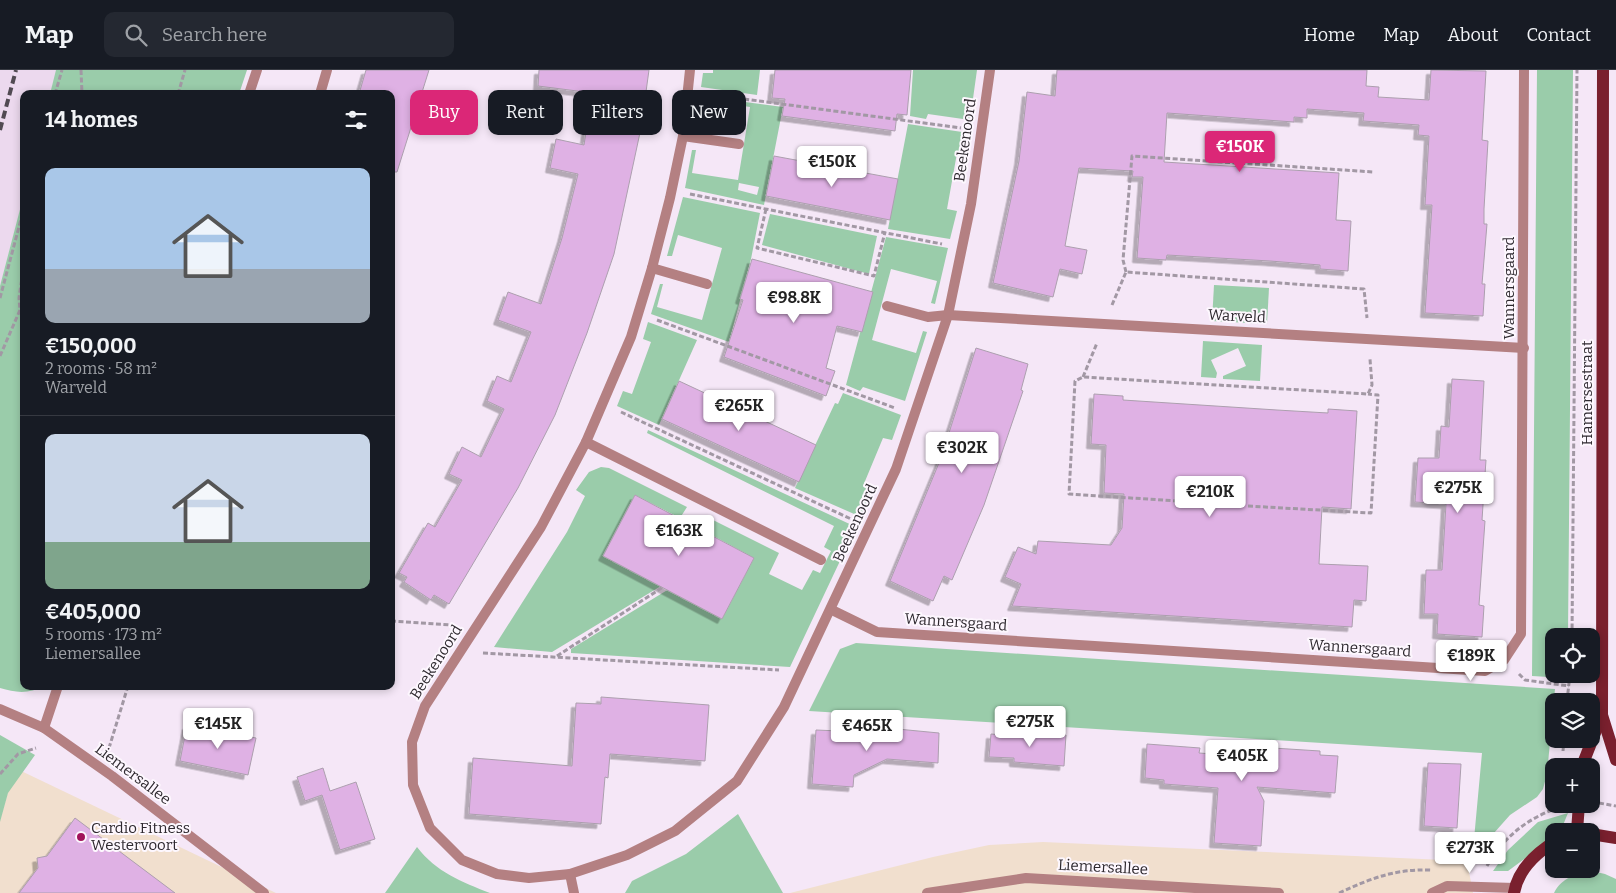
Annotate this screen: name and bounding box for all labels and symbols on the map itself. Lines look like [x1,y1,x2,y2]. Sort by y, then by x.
street label: Beekenoord [950,97,980,183]
pin: €150K [1205,131,1275,173]
pin: €150K [797,146,867,188]
street label: Wannersgaard [1500,236,1518,339]
pin: €98.8K [753,282,835,324]
street label: Warveld [1208,305,1267,327]
street label: Hamersestraat [1578,340,1596,445]
pin: €265K [704,390,774,432]
pin: €302K [927,432,997,474]
pin: €275K [1423,472,1493,514]
pin: €210K [1175,476,1245,518]
street label: Beekenoord [829,481,881,565]
pin: €163K [644,514,714,557]
street label: Wannersgaard [904,609,1008,635]
street label: Beekenoord [406,622,466,702]
street label: Wannersgaard [1308,635,1412,661]
pin: €189K [1436,640,1506,682]
pin: €275K [995,706,1065,748]
pin: €145K [183,708,253,750]
pin: €465K [832,710,902,752]
street label: Liemersallee [92,740,174,808]
pin: €405K [1207,740,1277,782]
place label: Cardio Fitness Westervoort [91,819,190,854]
marker: Cardio Fitness Westervoort [75,831,87,843]
pin: €273K [1435,832,1505,874]
street label: Liemersallee [1058,856,1148,878]

